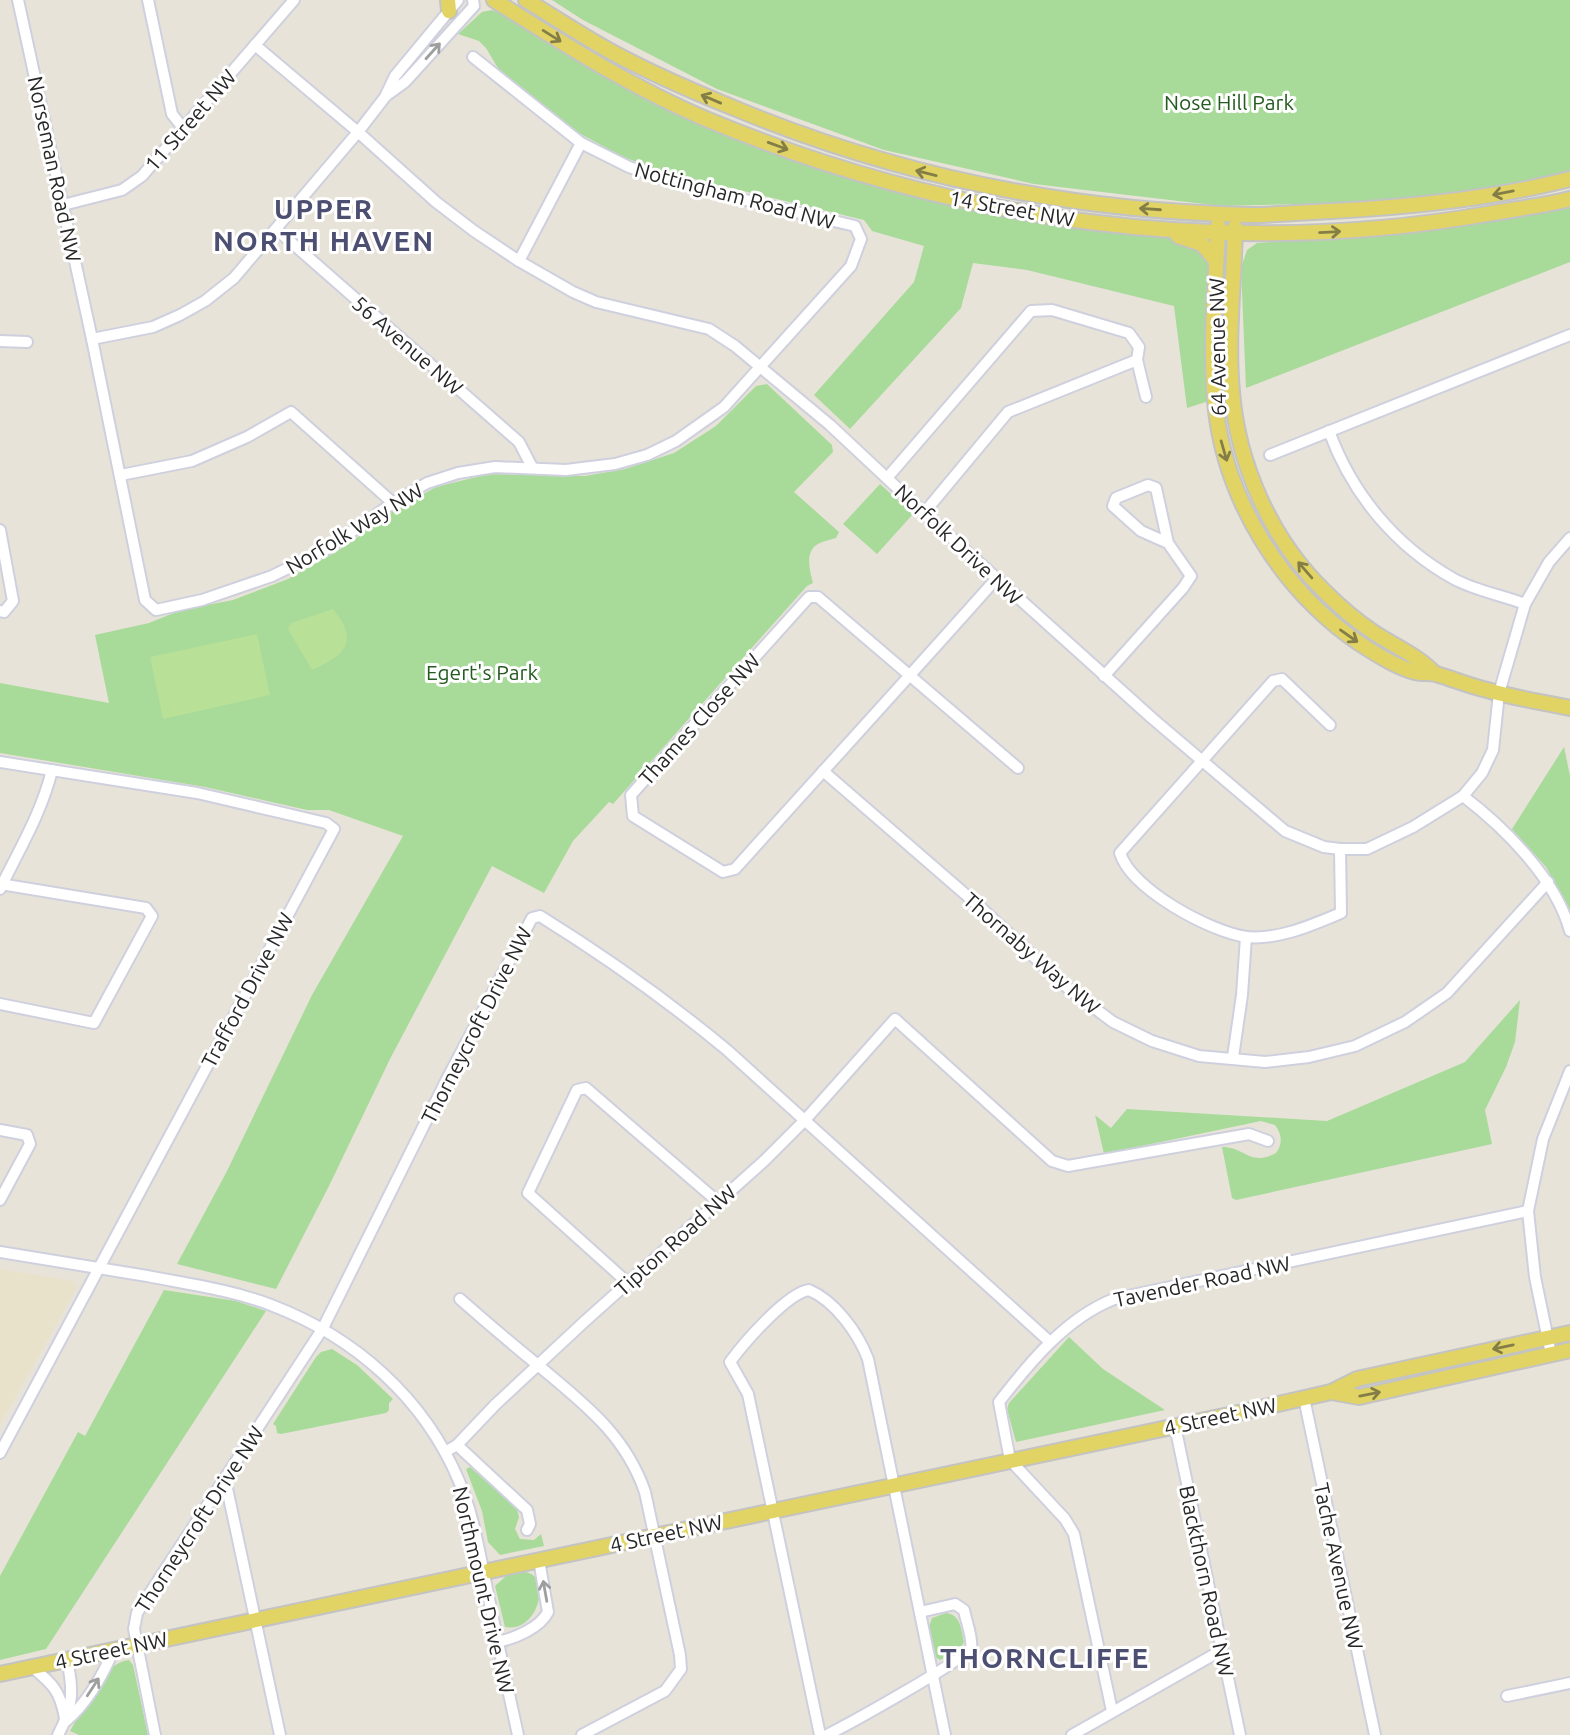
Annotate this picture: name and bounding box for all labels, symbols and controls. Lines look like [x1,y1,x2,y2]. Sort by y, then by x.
one-way arrow [541,29,561,43]
one-way arrow [425,42,441,60]
street label: 11 Street NW [139,64,241,176]
street label: Norseman Road NW [24,74,86,264]
park label: Nose Hill Park [1164,90,1294,114]
one-way arrow [701,92,723,105]
one-way arrow [766,141,788,153]
street label: Nottingham Road NW [632,157,838,233]
one-way arrow [915,166,938,179]
street label: 14 Street NW [948,185,1076,231]
one-way arrow [1492,187,1515,200]
district label: UPPER NORTH HAVEN [213,193,435,256]
one-way arrow [1140,202,1162,215]
one-way arrow [1318,226,1341,239]
street label: 64 Avenue NW [1204,278,1230,416]
street label: 56 Avenue NW [348,291,468,399]
one-way arrow [1219,440,1232,462]
street label: Norfolk Way NW [281,478,427,578]
street label: Norfolk Drive NW [890,479,1028,609]
one-way arrow [1297,561,1313,579]
one-way arrow [1339,629,1358,643]
street label: Thames Close NW [634,648,764,790]
park label: Egert's Park [426,660,538,684]
street label: Thornaby Way NW [959,887,1105,1019]
street label: Trafford Drive NW [196,909,298,1071]
street label: Thorneycroft Drive NW [416,923,536,1127]
street label: Tipton Road NW [610,1179,740,1301]
street label: Tavender Road NW [1112,1251,1292,1311]
one-way arrow [1492,1341,1515,1355]
one-way arrow [1358,1387,1381,1400]
street label: 4 Street NW [1162,1392,1278,1440]
street label: Thorneycroft Drive NW [130,1421,268,1617]
street label: Tache Avenue NW [1310,1480,1368,1652]
street label: Blackthorn Road NW [1175,1483,1239,1679]
street label: Northmount Drive NW [448,1484,520,1696]
street label: 4 Street NW [608,1509,724,1557]
one-way arrow [538,1580,551,1603]
street label: 4 Street NW [53,1626,169,1674]
district label: THORNCLIFFE [940,1642,1150,1673]
one-way arrow [86,1678,100,1698]

